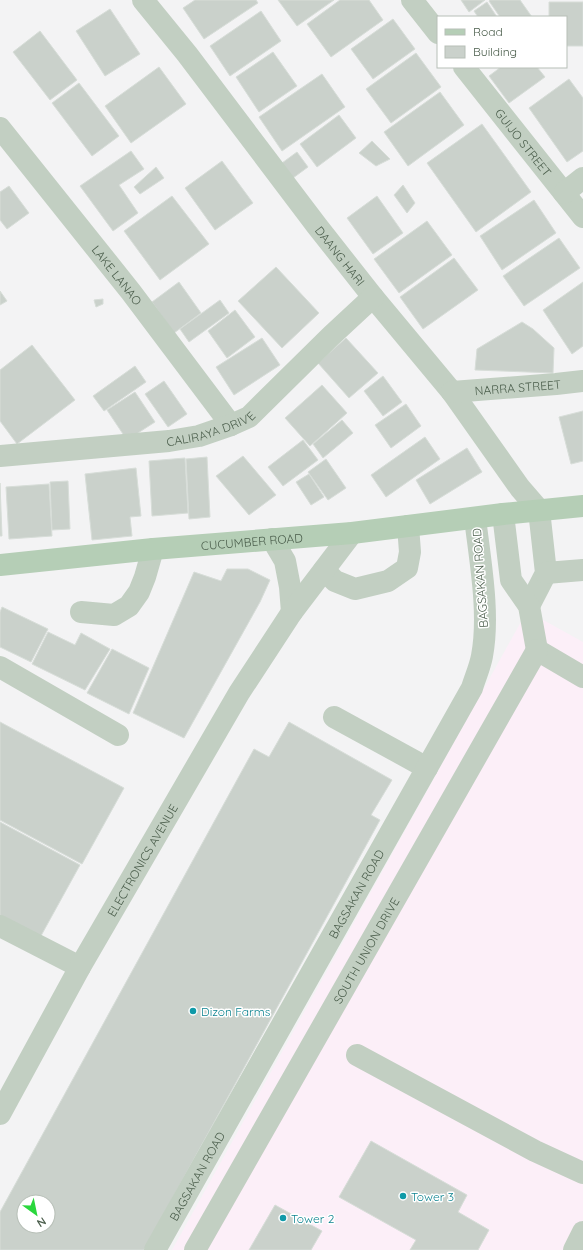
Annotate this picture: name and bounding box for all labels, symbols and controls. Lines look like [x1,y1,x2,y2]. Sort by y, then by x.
legend [437,16,567,68]
text: Road [473,24,503,39]
text: Building [473,44,517,59]
street label: GUIJO STREET [492,105,555,179]
street label: DAANG HARI [312,223,369,289]
street label: LAKE LANAO [89,242,146,308]
street label: NARRA STREET [474,376,562,398]
street label: CALIRAYA DRIVE [165,408,258,449]
street label: BAGSAKAN ROAD [469,527,491,628]
street label: CUCUMBER ROAD [200,529,304,553]
street label: ELECTRONICS AVENUE [104,801,181,919]
street label: BAGSAKAN ROAD [325,846,387,941]
street label: SOUTH UNION DRIVE [330,894,402,1006]
place label: Dizon Farms [201,1004,271,1019]
marker: Dizon Farms [188,1006,198,1016]
street label: BAGSAKAN ROAD [166,1129,228,1223]
place label: Tower 3 [411,1189,454,1204]
marker: Tower 3 [398,1191,408,1201]
north arrow [16,1194,56,1234]
place label: Tower 2 [291,1211,335,1226]
marker: Tower 2 [278,1213,288,1223]
text: N [34,1214,49,1230]

